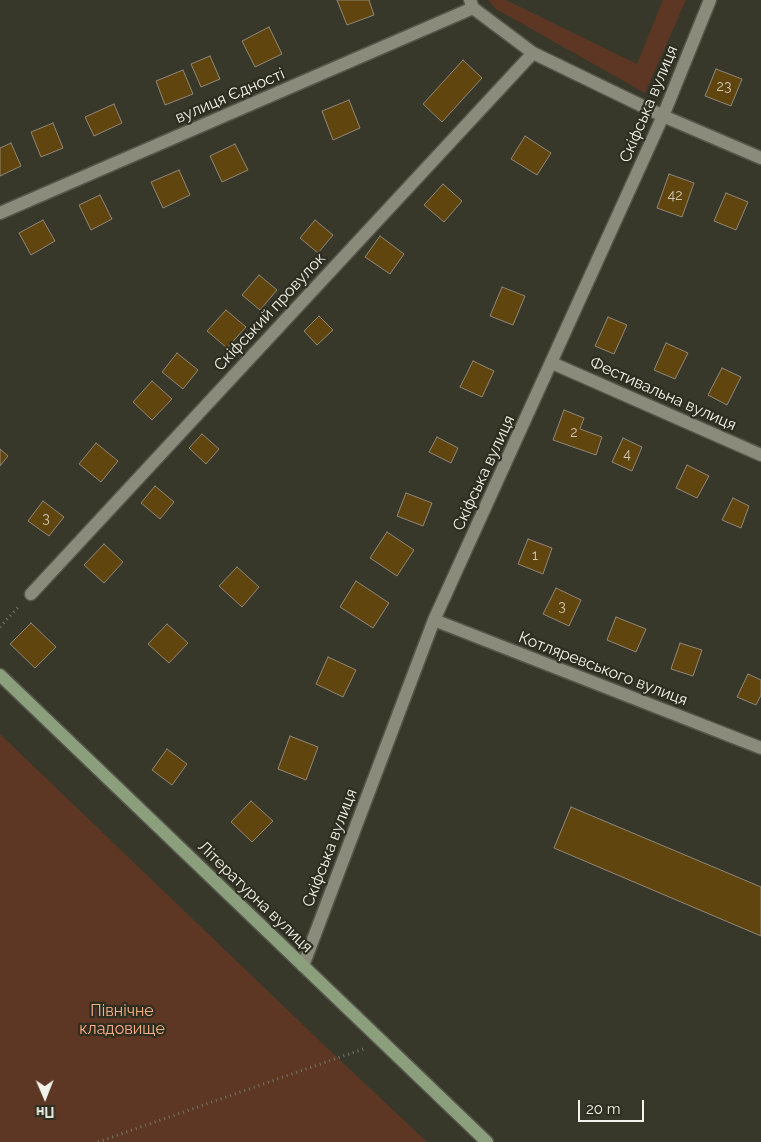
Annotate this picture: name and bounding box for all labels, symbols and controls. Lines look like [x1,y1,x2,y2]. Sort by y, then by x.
street label: Скіфська вулиця [616,43,682,165]
street label: вулиця Єдності [172,64,288,128]
house number: 23 [717,79,731,95]
house number: 42 [668,188,682,204]
street label: Скіфський провулок [210,249,330,375]
street label: Фестивальна вулиця [587,353,739,435]
street label: Скіфська вулиця [449,412,519,534]
house number: 2 [570,425,578,441]
house number: 4 [623,447,631,463]
house number: 3 [42,511,50,527]
house number: 1 [532,548,538,564]
house number: 3 [558,599,566,615]
street label: Котляревського вулиця [516,628,690,710]
street label: Скіфська вулиця [299,786,361,910]
street label: Літературна вулиця [194,837,316,957]
park label: Північне кладовище [79,1001,165,1039]
north arrow [20,1072,70,1122]
scale bar [581,1090,647,1122]
text: 20 m [586,1100,621,1118]
text: Пн [36,1104,55,1120]

